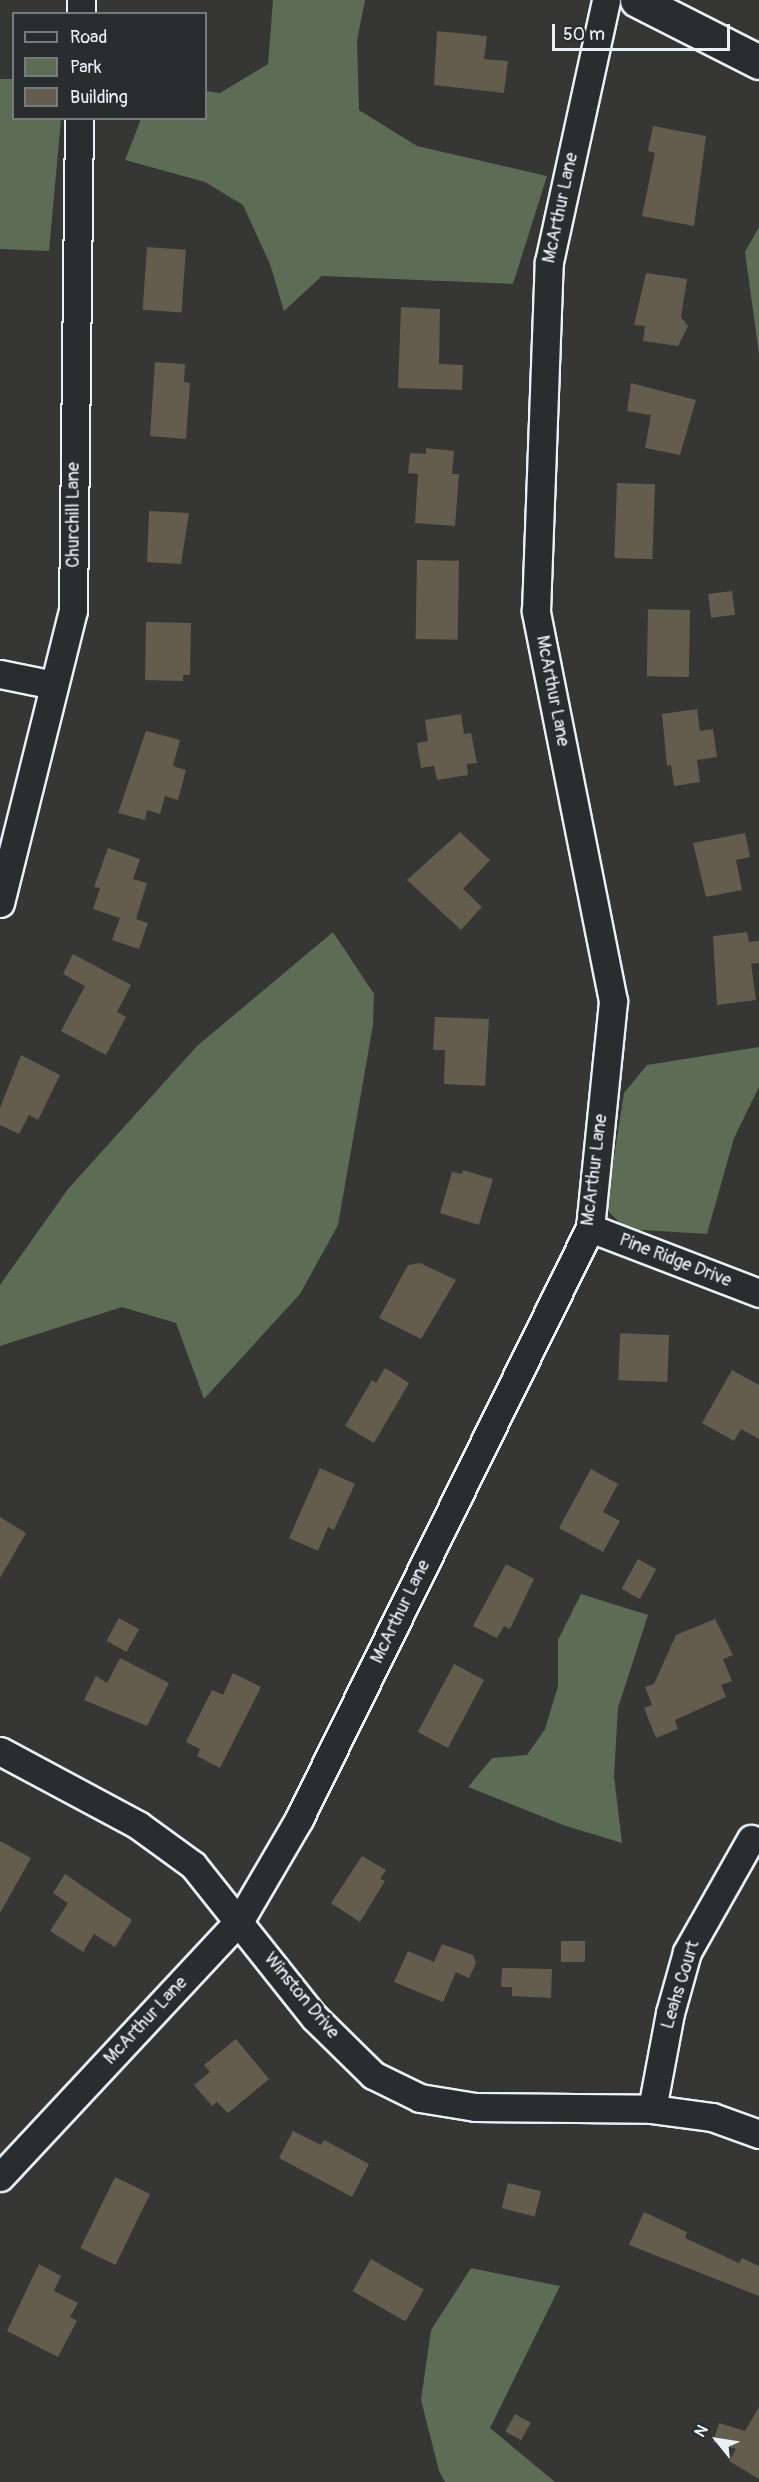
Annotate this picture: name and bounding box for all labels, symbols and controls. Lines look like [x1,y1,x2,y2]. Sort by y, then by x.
legend [12,12,207,120]
scale bar [555,12,734,50]
text: 50 m [563,23,605,46]
text: Road [70,26,107,49]
text: Park [70,56,102,79]
text: Building [70,86,128,109]
street label: McArthur Lane [539,151,583,265]
street label: Churchill Lane [63,462,85,568]
street label: McArthur Lane [531,634,573,748]
street label: McArthur Lane [577,1113,613,1227]
street label: Pine Ridge Drive [616,1230,734,1292]
street label: McArthur Lane [367,1557,435,1667]
street label: Leahs Court [657,1938,705,2032]
street label: Winston Drive [259,1949,343,2043]
street label: McArthur Lane [100,1973,192,2069]
north arrow [687,2410,747,2470]
text: N [690,2421,713,2441]

